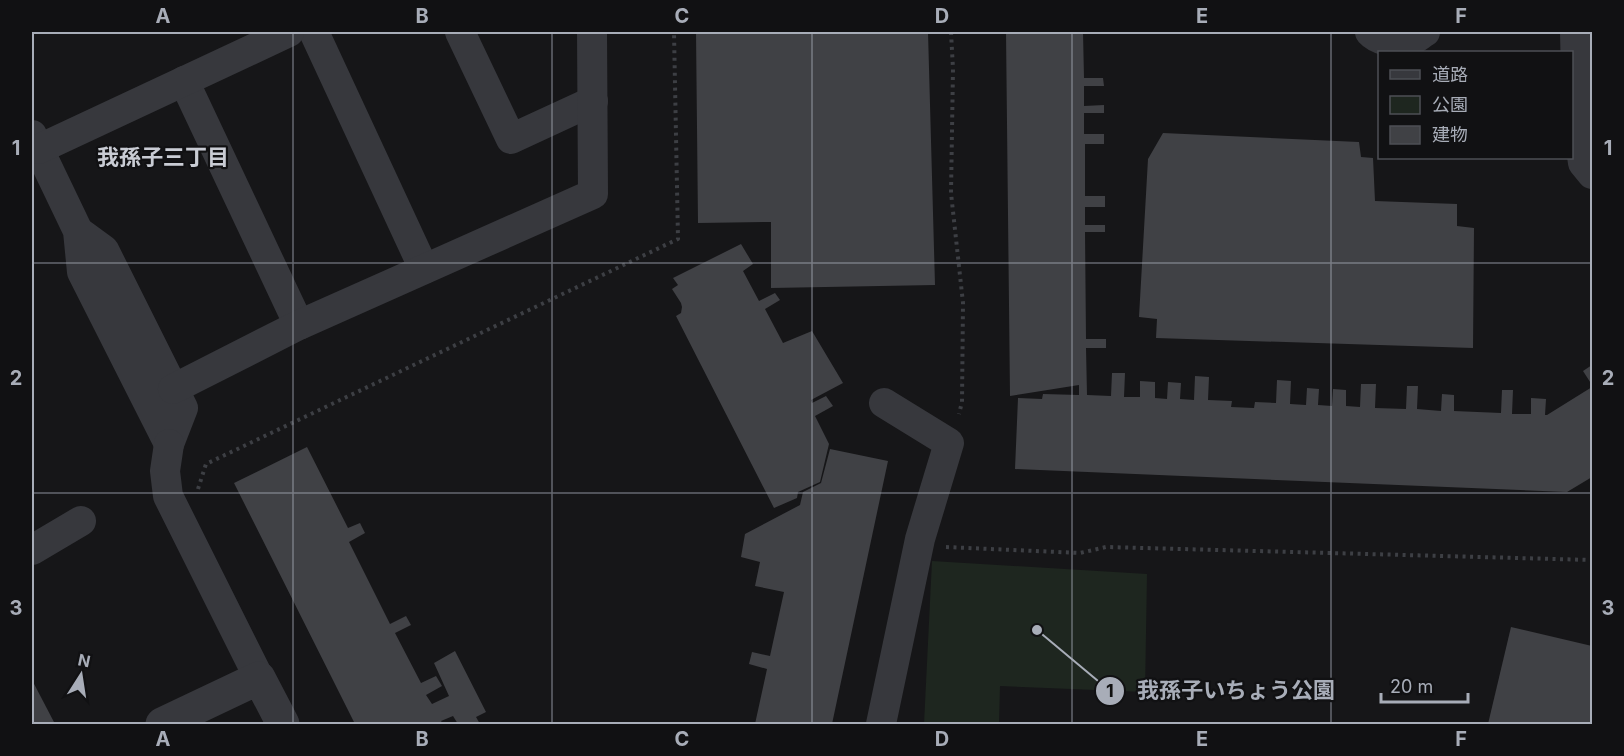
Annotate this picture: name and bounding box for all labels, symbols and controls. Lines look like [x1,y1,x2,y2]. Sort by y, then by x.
text: A [156,4,171,28]
text: B [415,4,429,28]
text: C [675,4,689,28]
text: D [935,4,949,28]
text: E [1196,4,1208,28]
text: F [1455,4,1467,28]
legend [1378,51,1573,159]
text: 道路 [1432,64,1468,85]
text: 公園 [1432,94,1468,115]
text: 建物 [1432,124,1468,145]
text: 1 [12,136,20,160]
text: 1 [1604,136,1612,160]
district label: 我孫子三丁目 [97,144,229,170]
text: 2 [10,366,22,390]
text: 2 [1602,366,1614,390]
text: 3 [10,596,22,620]
text: 3 [1602,596,1614,620]
north arrow [51,645,111,705]
text: N [76,649,92,671]
scale bar [1381,666,1468,704]
callout: 我孫子いちょう公園 [1095,671,1347,711]
text: 20 m [1390,676,1433,697]
text: 我孫子いちょう公園 [1137,677,1335,703]
text: 1 [1106,680,1114,701]
text: A [156,727,171,751]
text: B [415,727,429,751]
text: C [675,727,689,751]
text: D [935,727,949,751]
text: E [1196,727,1208,751]
text: F [1455,727,1467,751]

